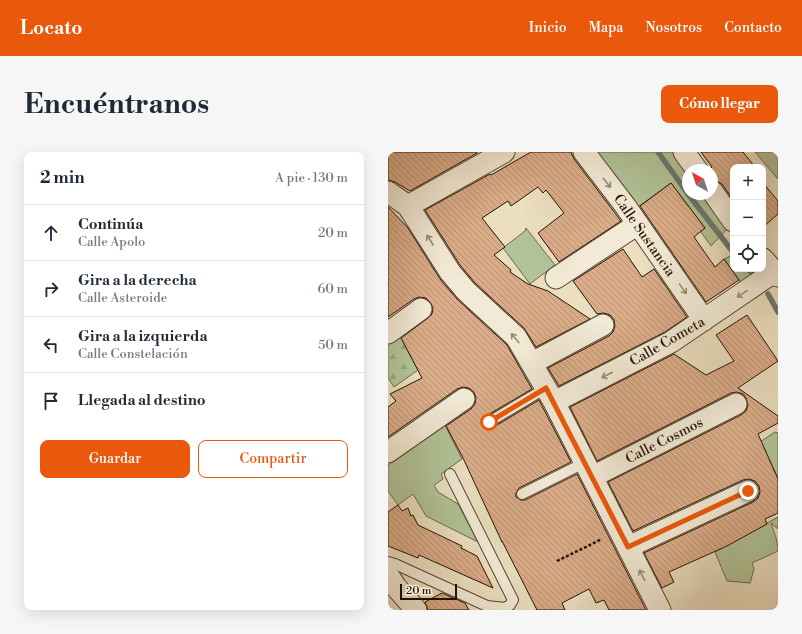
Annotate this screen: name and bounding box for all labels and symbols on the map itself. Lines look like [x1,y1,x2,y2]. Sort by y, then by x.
north arrow [682,164,718,200]
one-way arrow [603,177,612,188]
street label: Calle Sustancia [609,191,680,281]
one-way arrow [426,235,434,246]
one-way arrow [679,283,687,294]
one-way arrow [737,290,748,298]
street label: Calle Cometa [627,313,709,371]
one-way arrow [510,332,519,343]
one-way arrow [601,372,613,379]
route start [480,413,498,431]
street label: Calle Cosmos [623,414,706,468]
route end [739,482,757,500]
one-way arrow [638,569,646,581]
scale bar [400,582,457,601]

